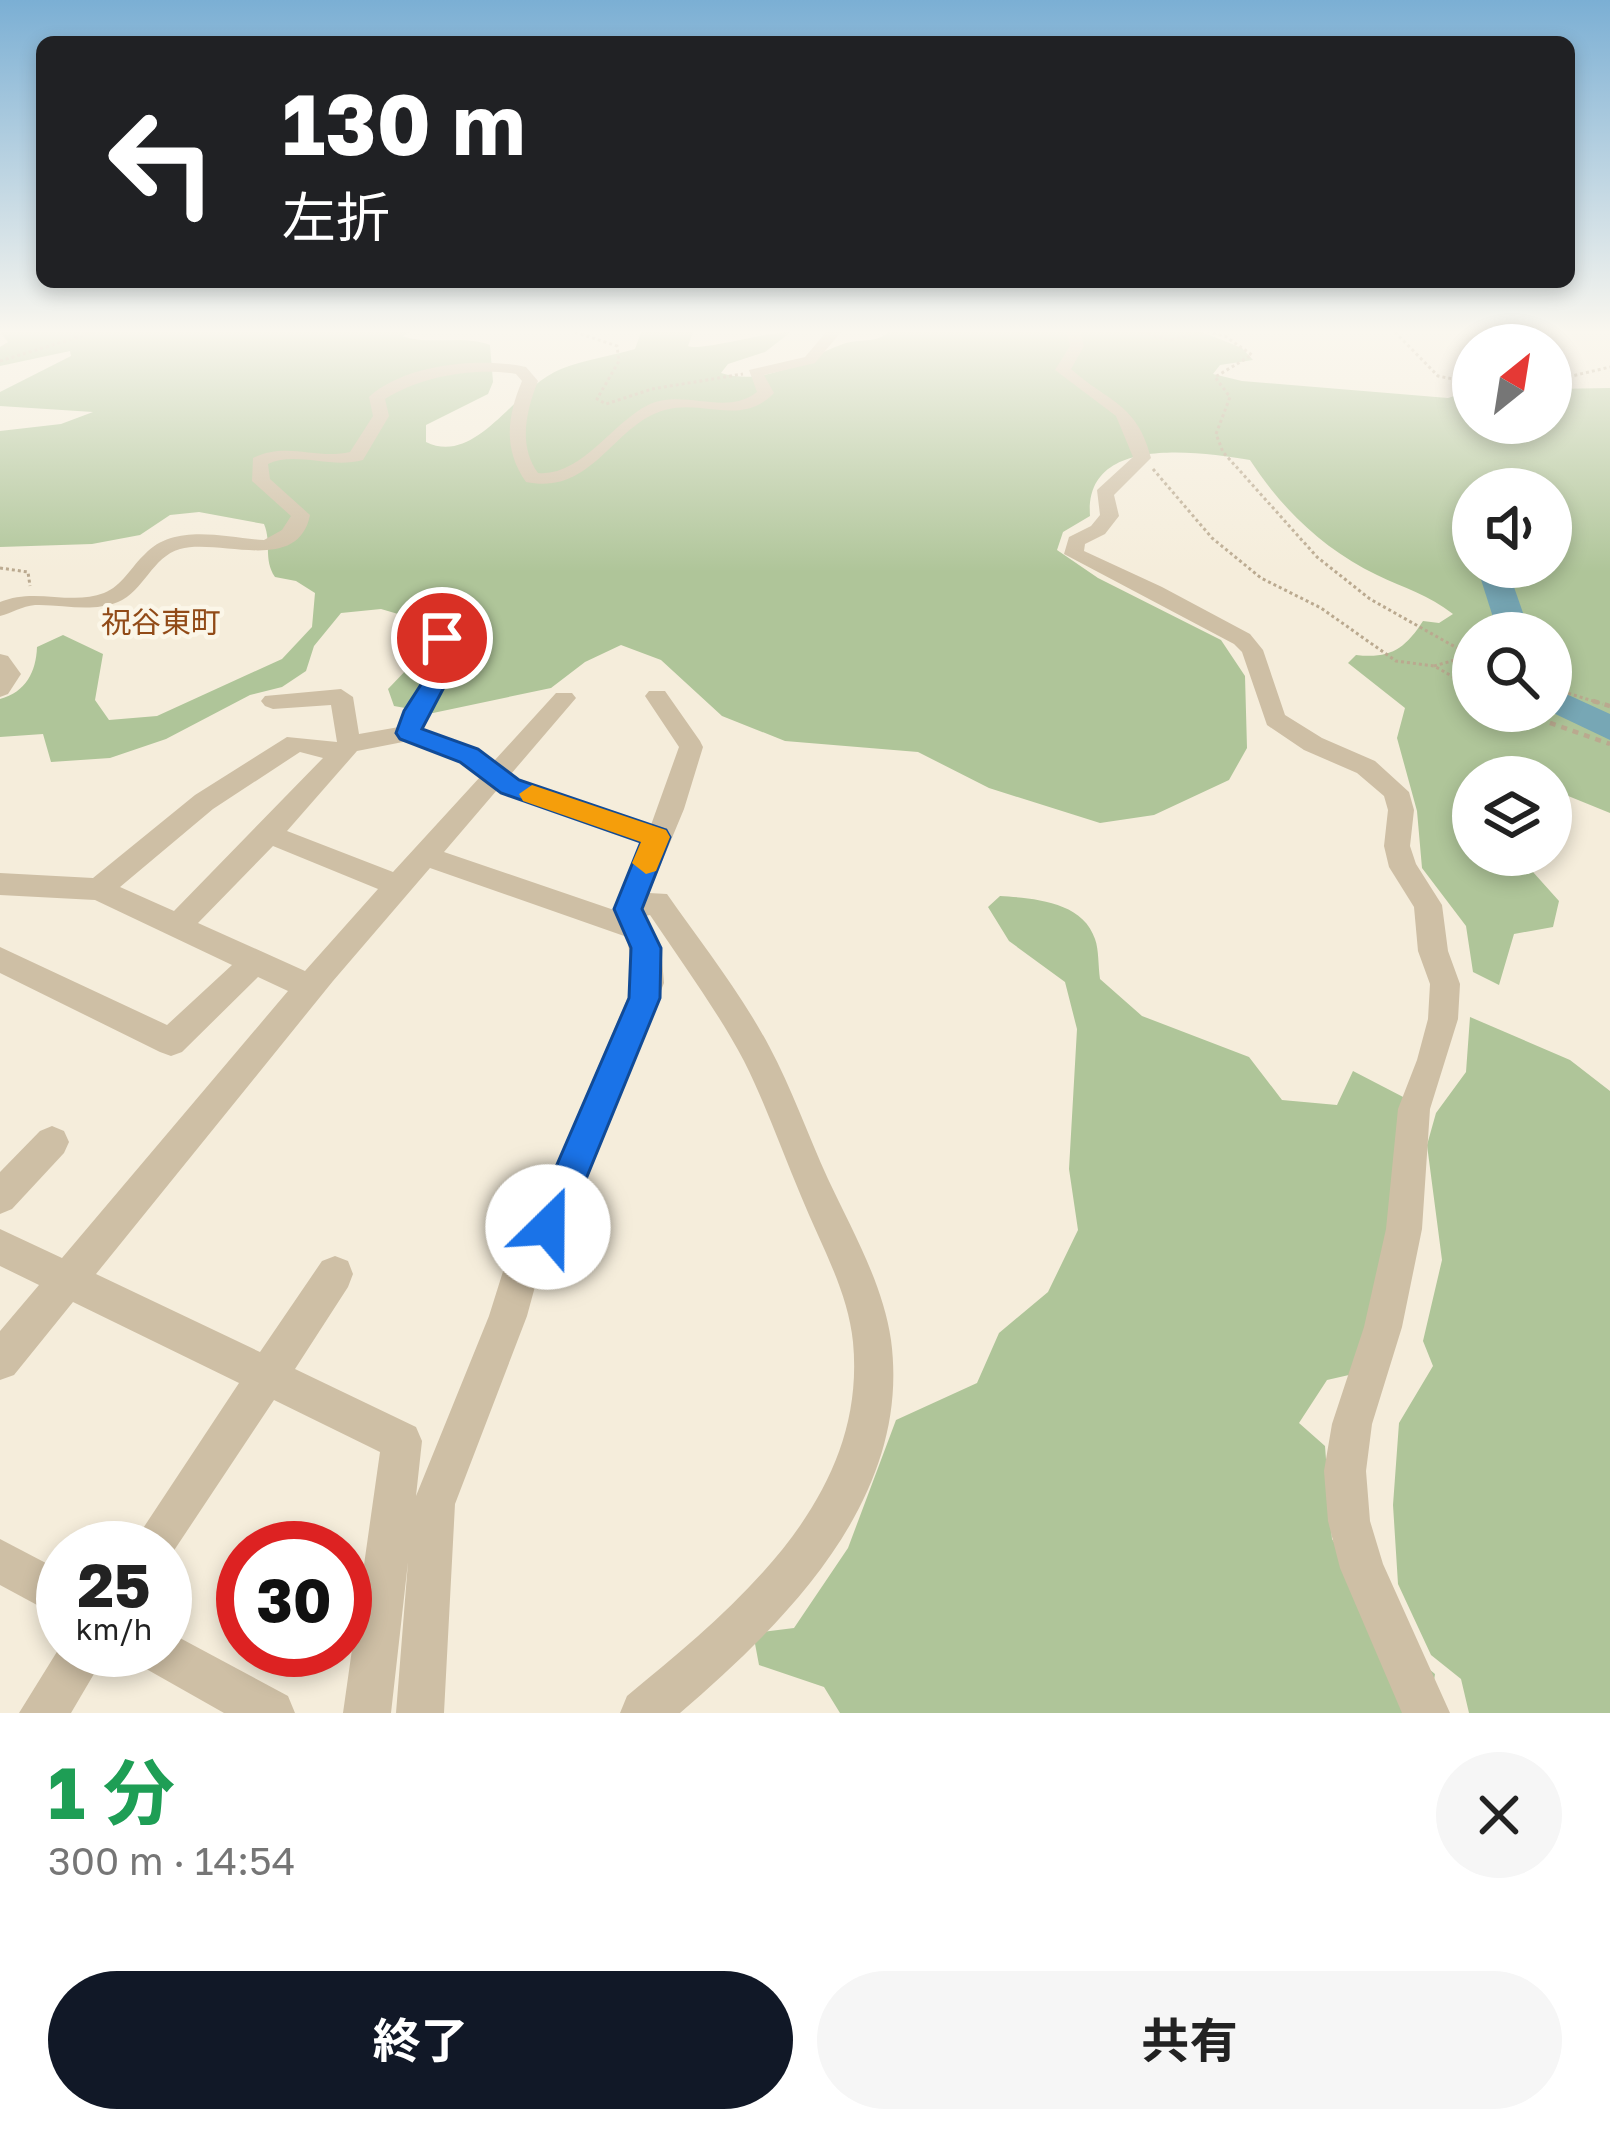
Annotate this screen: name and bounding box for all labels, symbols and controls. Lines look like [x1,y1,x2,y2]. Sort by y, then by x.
text: 130 m [282,73,526,173]
icon: left [84,84,240,240]
text: 左折 [282,184,390,249]
north arrow [1452,324,1572,444]
map controls [1452,324,1572,876]
button: sound [1452,468,1572,588]
pin [391,587,493,689]
district label: 祝谷東町 [101,604,221,640]
icon: arrive [409,605,475,671]
button: search [1452,612,1572,732]
button: layers [1452,756,1572,876]
position arrow [485,1164,611,1290]
speed limit sign: 30 [216,1521,372,1677]
text: 25 [77,1548,151,1620]
text: km/h [76,1611,152,1647]
text: 1 分 [48,1748,175,1835]
button: close [1436,1752,1562,1878]
text: 300 m · 14:54 [48,1837,295,1884]
button: 終了 [48,1971,793,2109]
button: 共有 [817,1971,1562,2109]

